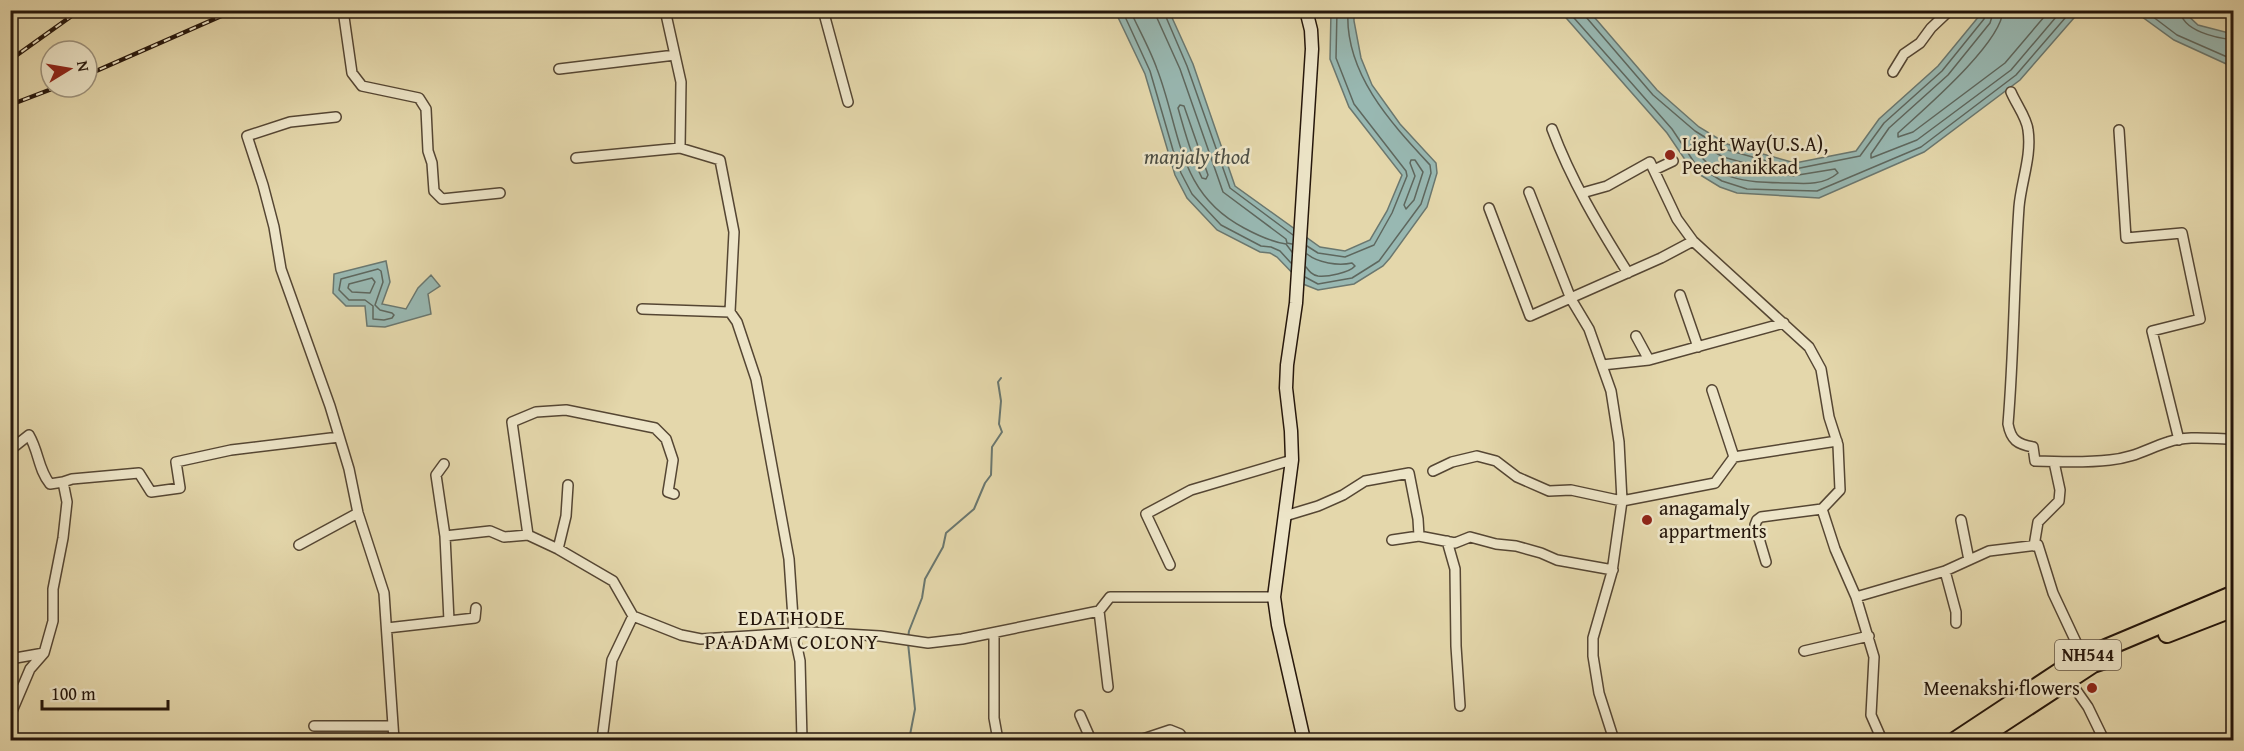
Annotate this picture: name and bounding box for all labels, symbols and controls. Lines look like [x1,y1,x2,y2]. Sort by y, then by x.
north arrow [39,39,99,99]
text: N [71,59,97,74]
place label: Light Way(U.S.A), Peechanikkad [1682,129,1828,181]
water label: manjaly thod [1144,141,1250,172]
marker: Light Way(U.S.A), Peechanikkad [1663,148,1677,162]
place label: anagamaly appartments [1659,493,1767,545]
marker: anagamaly appartments [1640,513,1654,527]
district label: EDATHODE PAADAM COLONY [704,602,880,657]
road number: NH544 [2055,640,2121,670]
scale bar [42,673,168,711]
place label: Meenakshi flowers [1924,673,2080,702]
text: 100 m [51,680,96,707]
marker: Meenakshi flowers [2085,681,2099,695]

